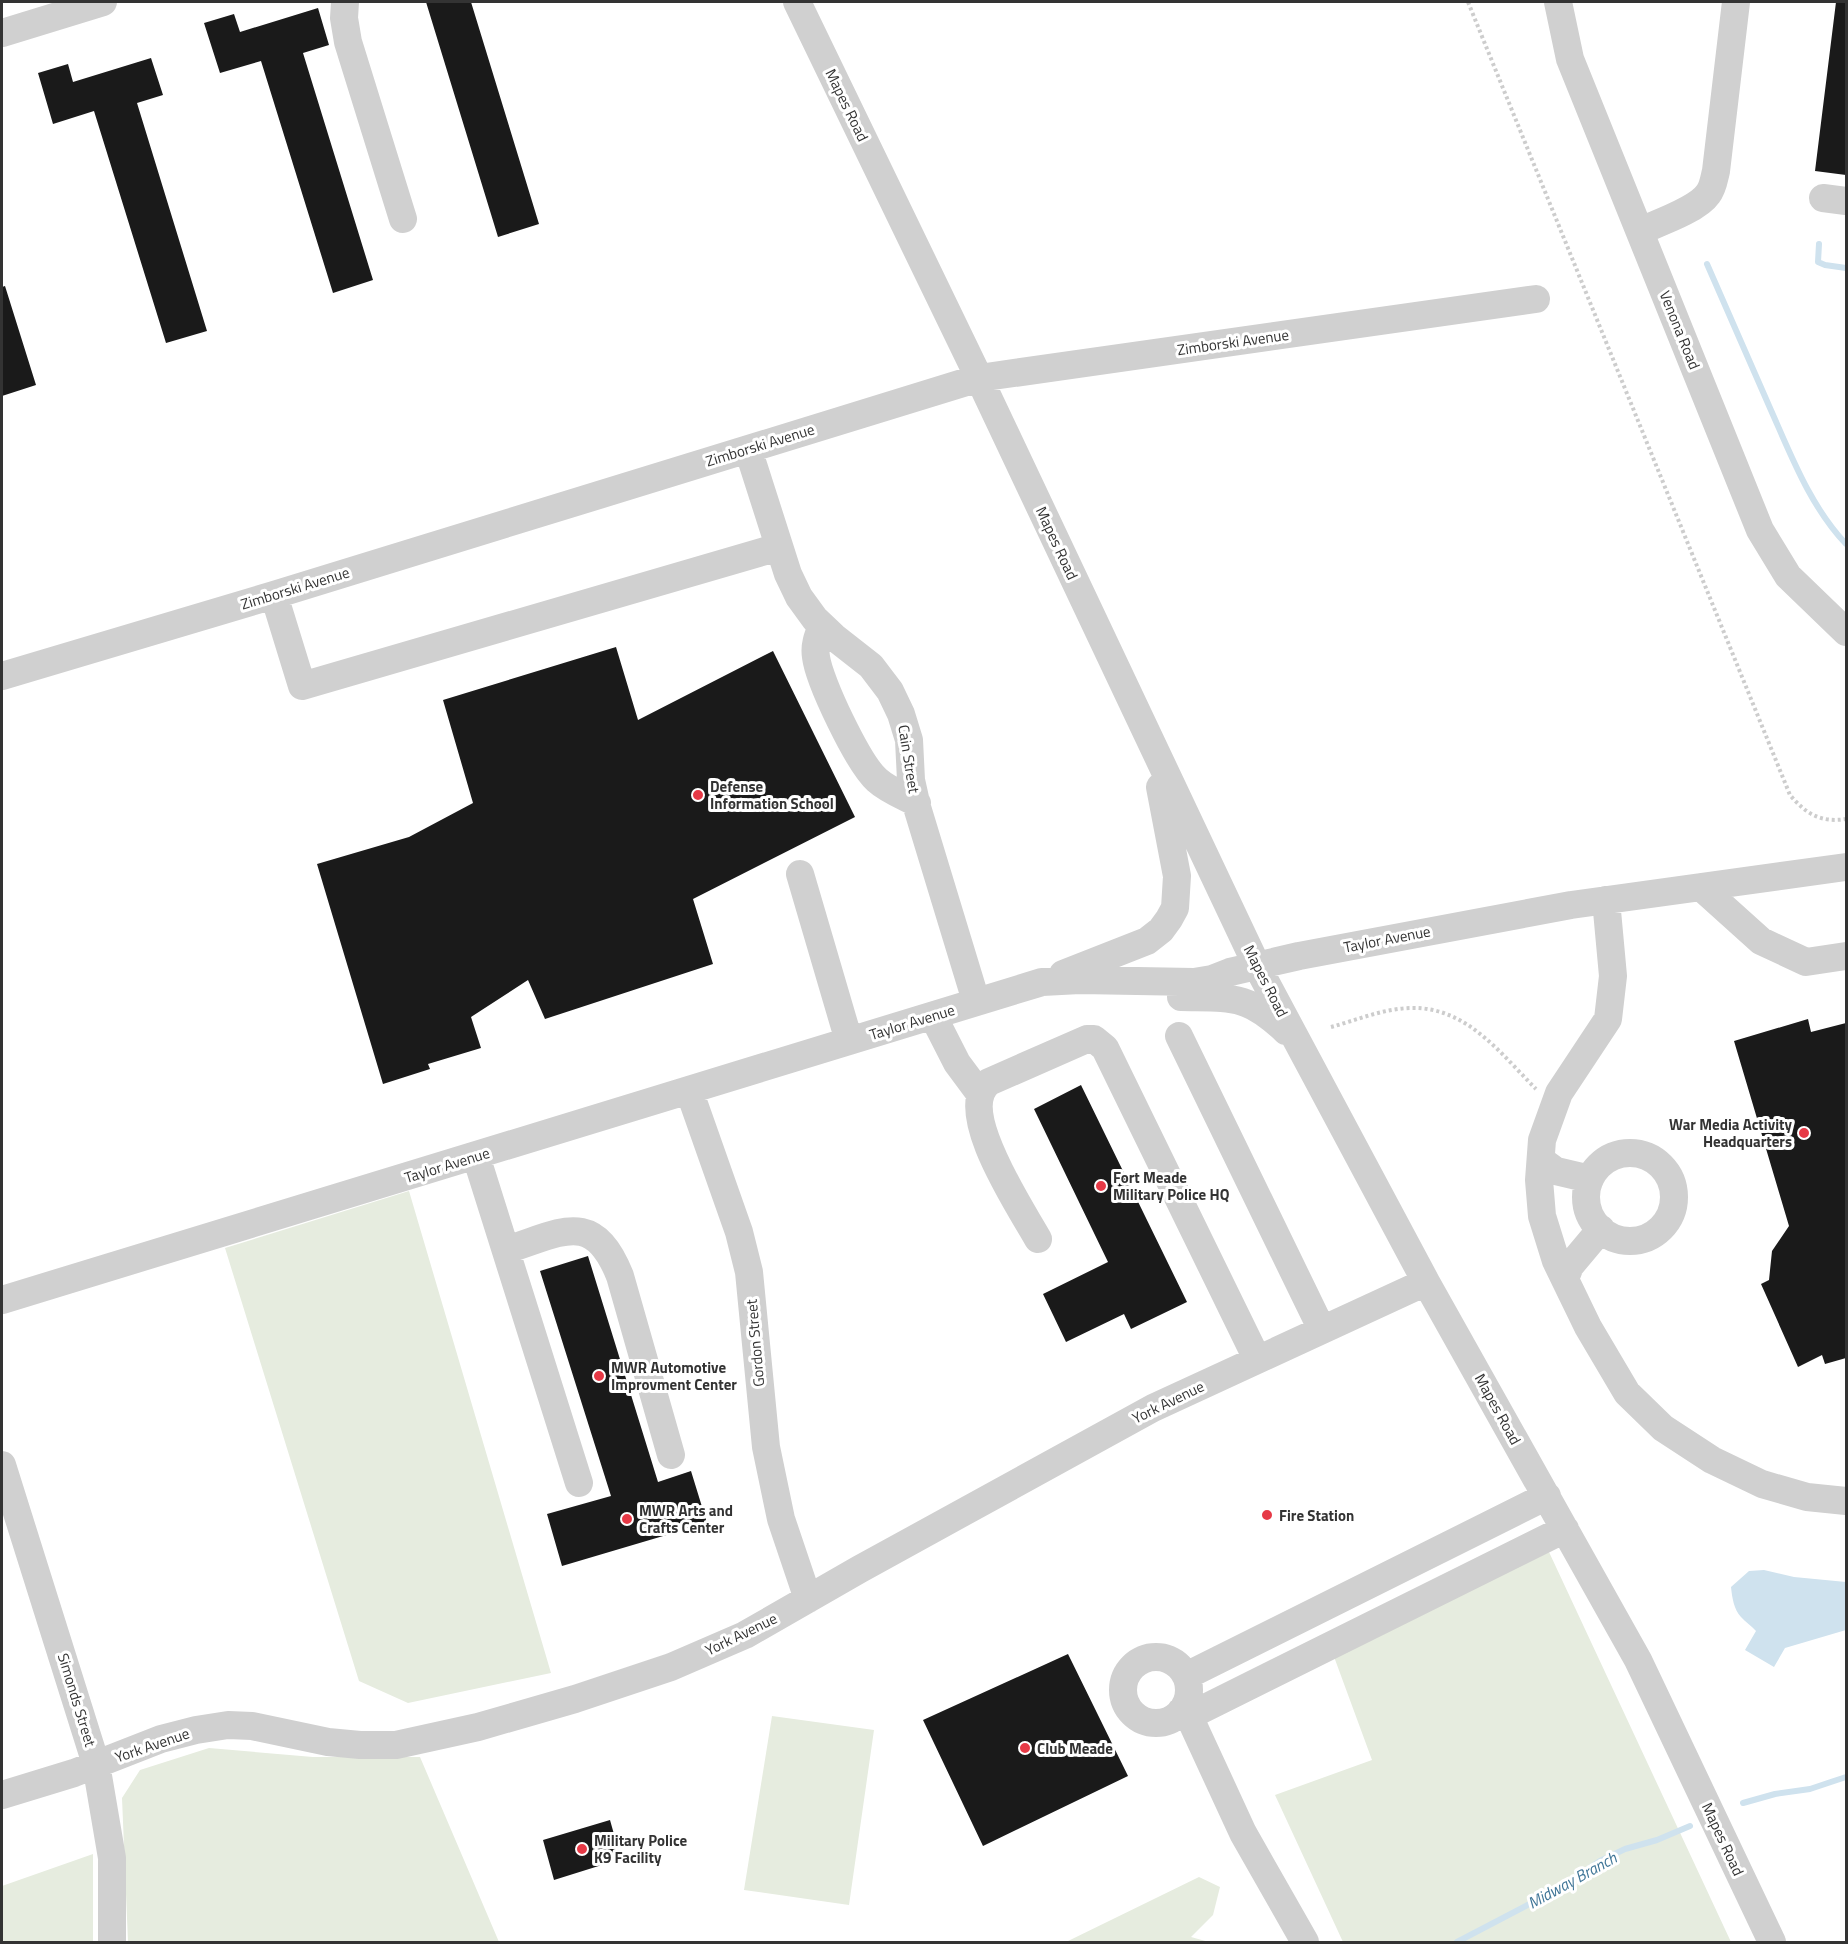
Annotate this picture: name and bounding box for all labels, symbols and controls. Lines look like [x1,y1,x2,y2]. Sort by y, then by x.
street label: Mapes Road [819,65,875,145]
street label: Venona Road [1654,287,1706,373]
street label: Zimborski Avenue [1176,323,1290,361]
street label: Zimborski Avenue [703,418,817,472]
street label: Mapes Road [1030,503,1084,583]
street label: Zimborski Avenue [238,561,352,615]
street label: Cain Street [892,723,926,796]
place label: Defense Information School [710,775,834,815]
marker: Defense Information School [691,788,705,802]
street label: Taylor Avenue [1342,919,1432,959]
street label: Mapes Road [1238,941,1294,1021]
street label: Taylor Avenue [867,998,957,1046]
place label: War Media Activity Headquarters [1669,1113,1792,1153]
marker: War Media Activity Headquarters [1797,1126,1811,1140]
street label: Taylor Avenue [402,1141,492,1189]
place label: Fort Meade Military Police HQ [1113,1166,1230,1206]
marker: Fort Meade Military Police HQ [1094,1179,1108,1193]
street label: Gordon Street [740,1297,770,1388]
place label: MWR Automotive Improvment Center [611,1356,737,1396]
marker: MWR Automotive Improvment Center [592,1369,606,1383]
street label: Mapes Road [1469,1369,1527,1449]
street label: York Avenue [1128,1375,1208,1429]
place label: MWR Arts and Crafts Center [639,1499,733,1539]
place label: Fire Station [1279,1504,1354,1527]
marker: Fire Station [1260,1508,1274,1522]
marker: MWR Arts and Crafts Center [620,1512,634,1526]
street label: York Avenue [701,1607,781,1661]
street label: Simonds Street [52,1650,102,1750]
street label: York Avenue [112,1722,192,1768]
place label: Club Meade [1037,1737,1113,1760]
marker: Club Meade [1018,1741,1032,1755]
street label: Mapes Road [1696,1799,1750,1879]
place label: Military Police K9 Facility [594,1829,688,1869]
marker: Military Police K9 Facility [575,1842,589,1856]
water label: Midway Branch [1523,1845,1622,1914]

